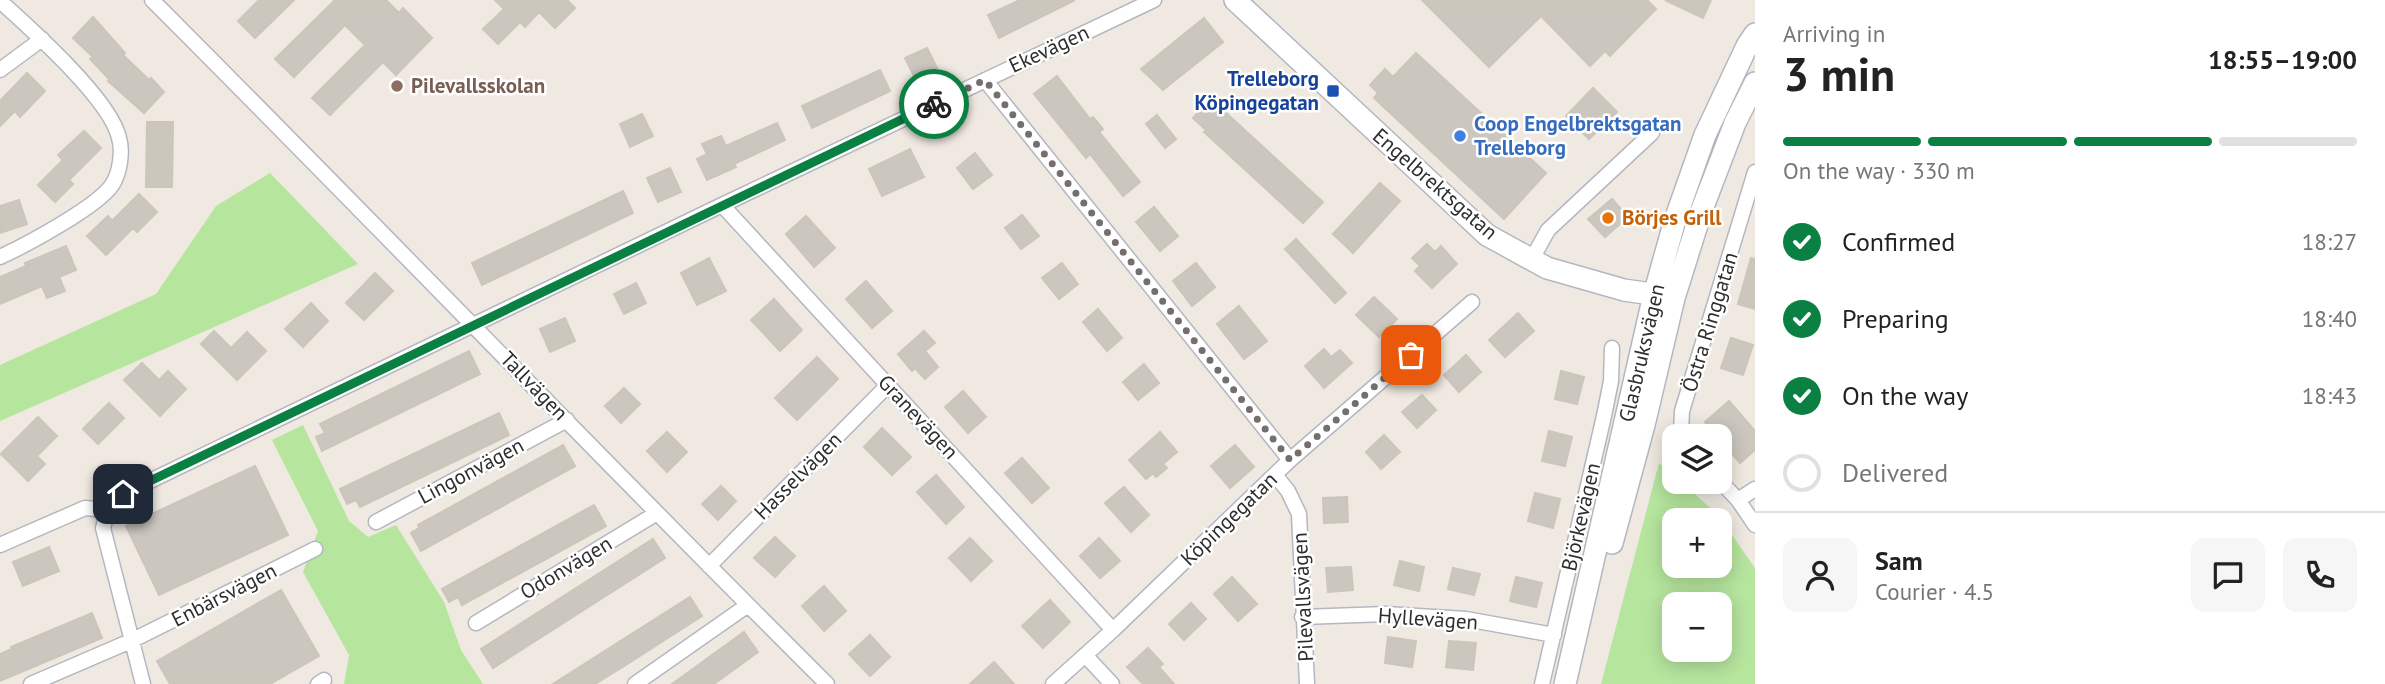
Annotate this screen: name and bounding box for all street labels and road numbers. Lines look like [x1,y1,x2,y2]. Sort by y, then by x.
street label: Ekevägen [1004,18,1093,79]
street label: Engelbrektsgatan [1367,122,1503,245]
street label: Östra Ringgatan [1675,249,1744,395]
street label: Glasbruksvägen [1613,281,1671,425]
street label: Tallvägen [495,345,574,426]
street label: Granevägen [872,369,964,465]
street label: Hasselvägen [748,426,847,525]
street label: Lingonvägen [413,431,528,510]
street label: Björkevägen [1555,460,1606,574]
street label: Köpingegatan [1175,466,1283,571]
street label: Odonvägen [515,530,617,606]
street label: Pilevallsvägen [1286,532,1319,662]
street label: Enbärsvägen [167,557,281,633]
street label: Hyllevägen [1377,602,1479,635]

